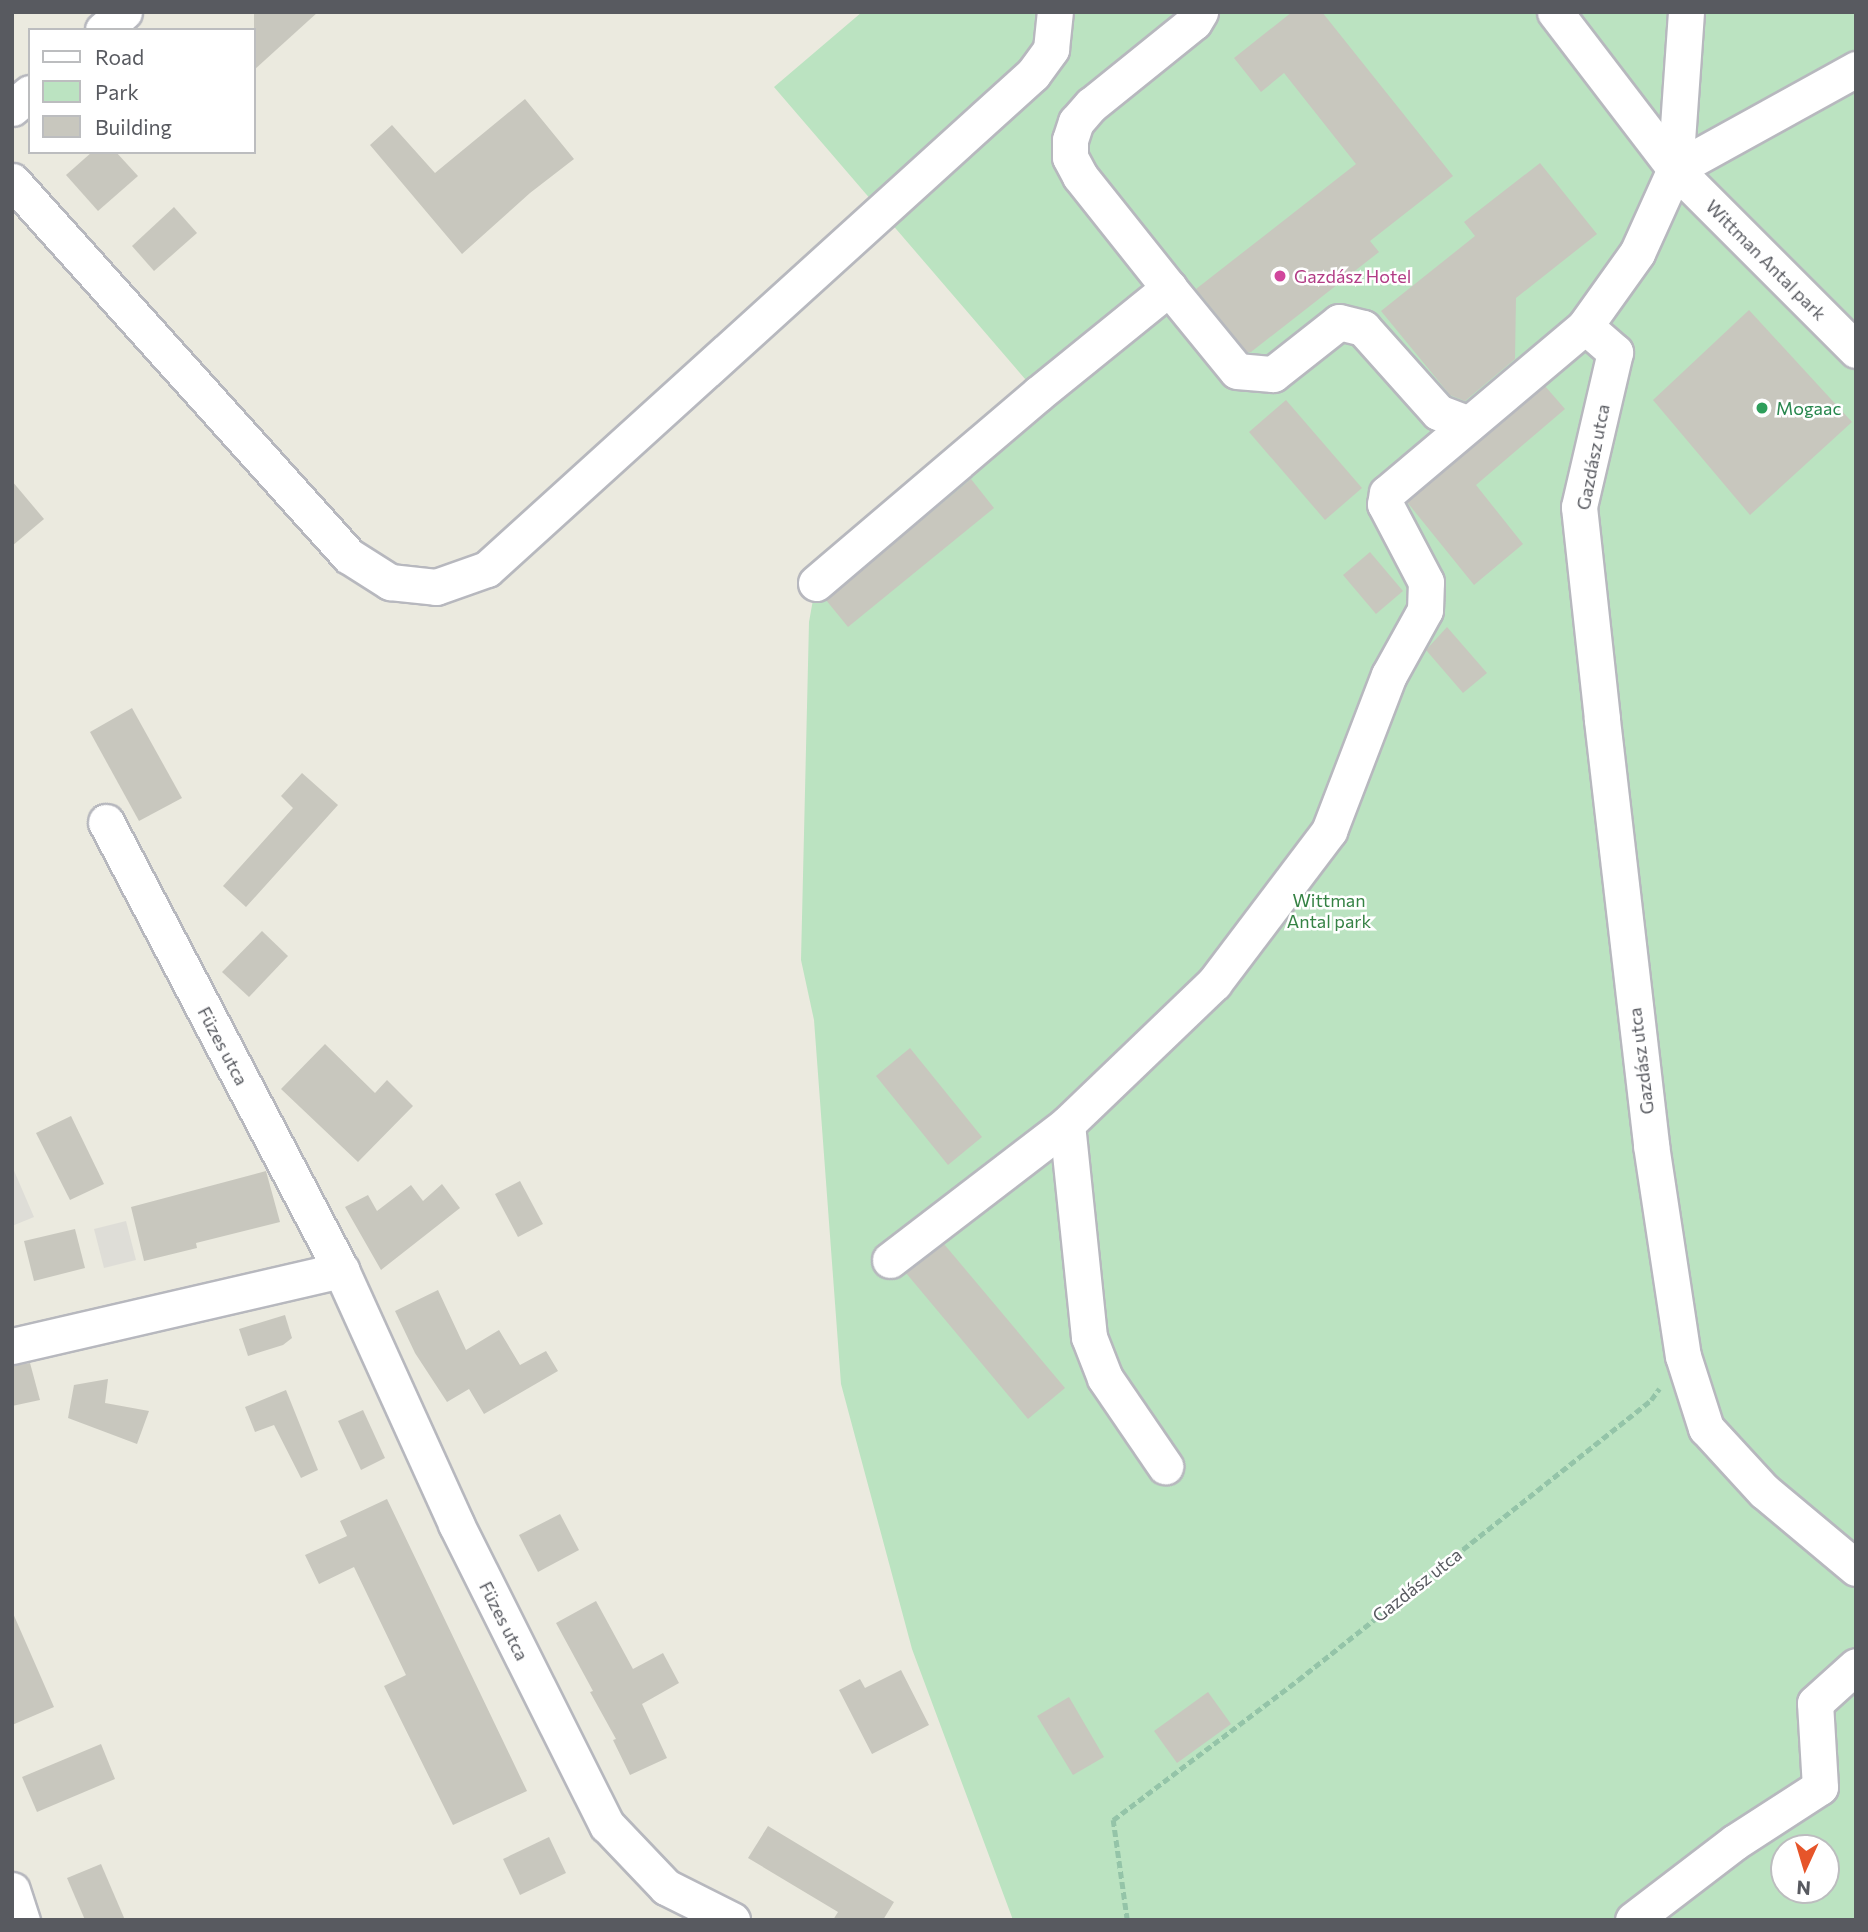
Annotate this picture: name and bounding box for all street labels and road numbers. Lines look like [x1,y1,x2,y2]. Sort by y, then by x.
street label: Wittman Antal park [1701,195,1831,325]
street label: Gazdász utca [1572,402,1614,512]
street label: Füzes utca [193,1003,253,1089]
street label: Gazdász utca [1624,1006,1658,1116]
street label: Gazdász utca [1368,1543,1466,1627]
street label: Füzes utca [475,1578,533,1664]

